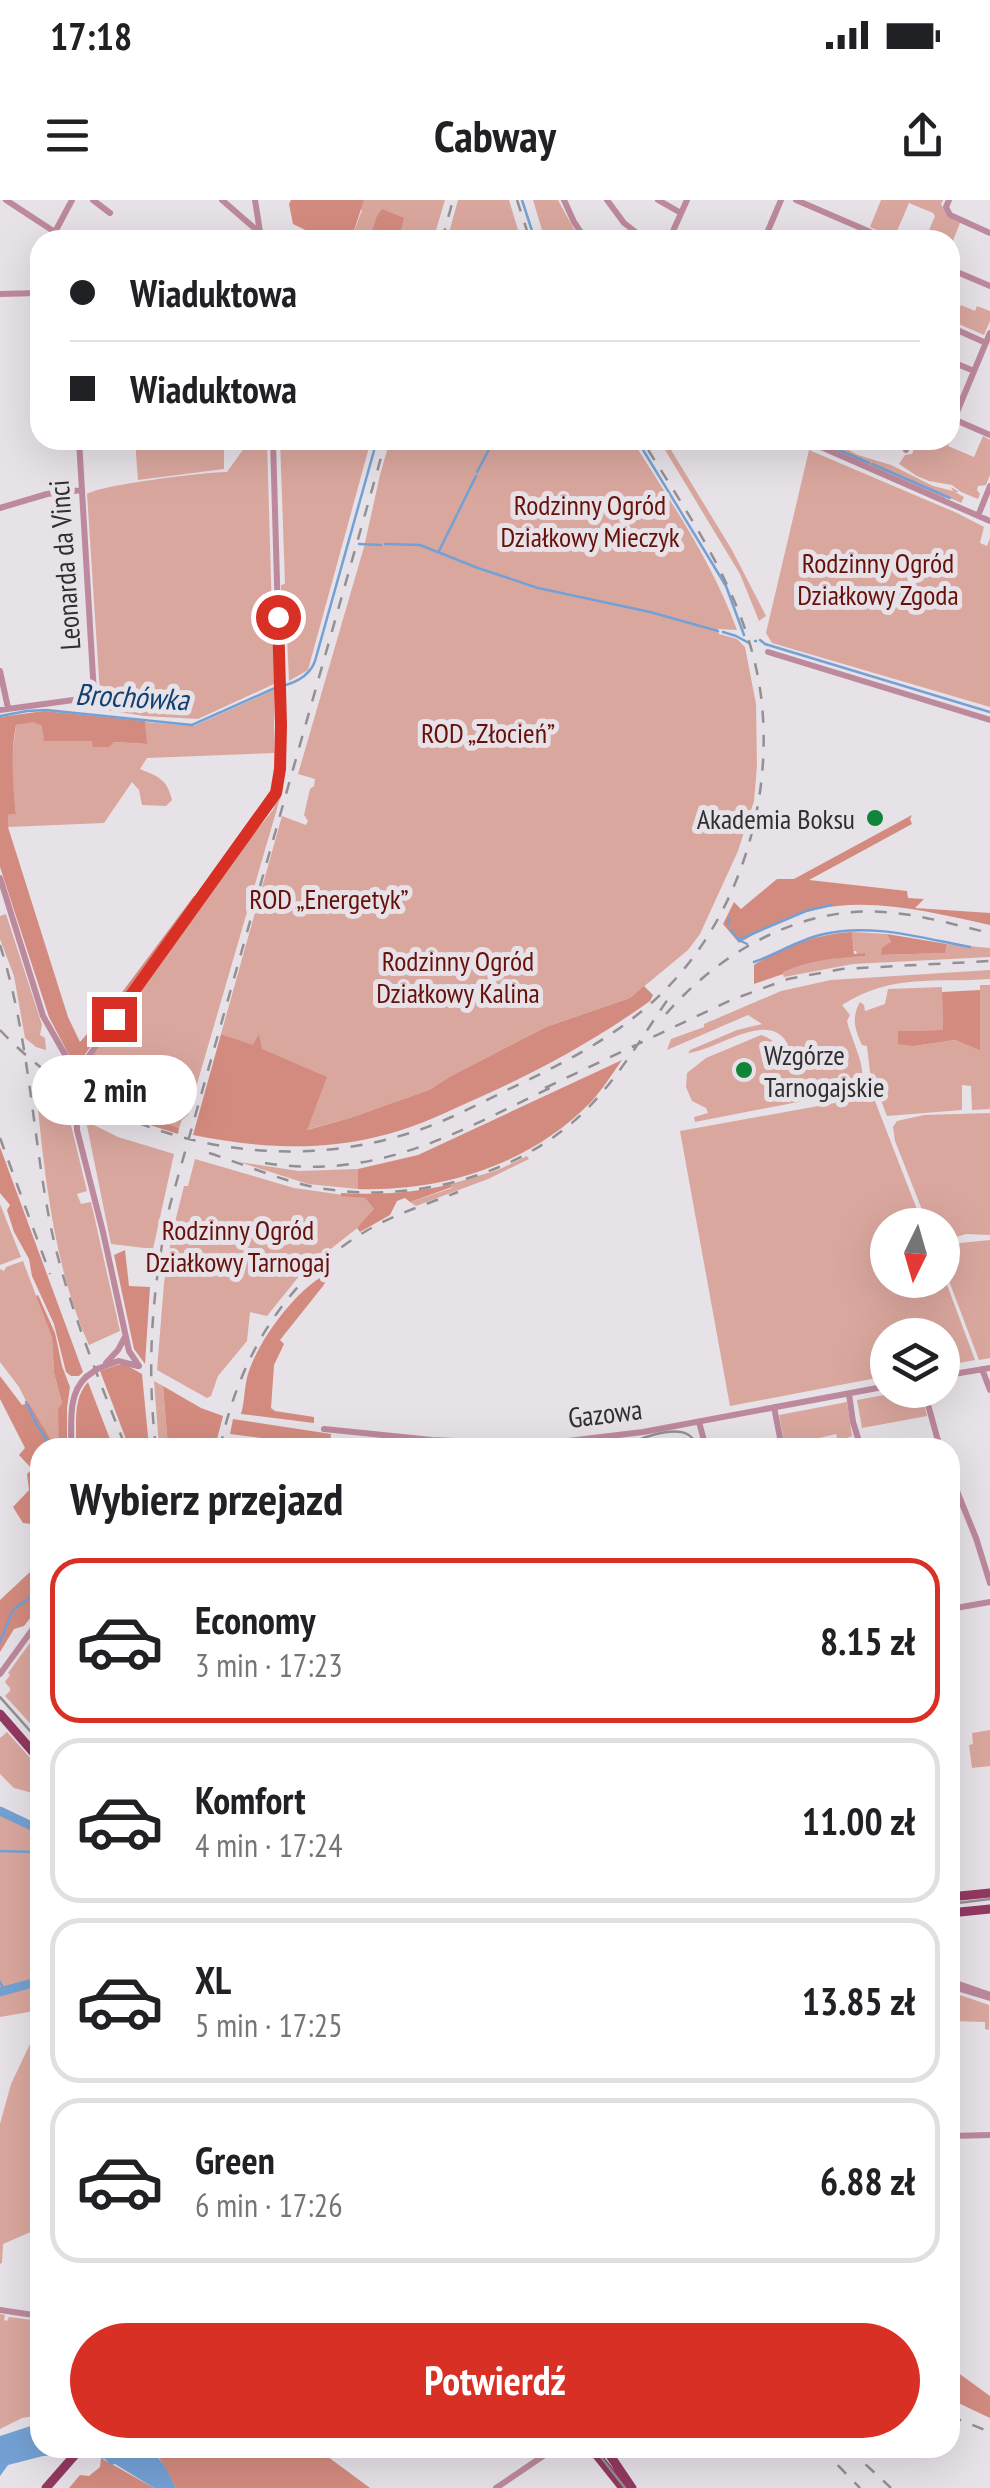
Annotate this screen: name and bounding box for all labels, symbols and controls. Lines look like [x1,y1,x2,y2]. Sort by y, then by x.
text: 17:18 [50,11,132,60]
text: Cabway [434,106,556,164]
icon: menu [40,108,95,163]
icon: share [895,108,950,163]
text: Wiaduktowa [130,268,297,317]
text: Wiaduktowa [130,364,297,413]
street label: Leonarda da Vinci [40,479,88,651]
park label: Rodzinny Ogród Działkowy Mieczyk [500,486,680,555]
park label: Rodzinny Ogród Działkowy Zgoda [797,544,959,613]
route start [256,595,301,640]
water label: Brochówka [74,674,192,719]
park label: ROD „Złocień” [421,714,555,751]
place label: Akademia Boksu [697,800,855,837]
marker: Akademia Boksu [864,807,886,829]
park label: ROD „Energetyk” [249,880,409,917]
park label: Rodzinny Ogród Działkowy Kalina [376,942,540,1011]
route end [92,997,137,1042]
place label: Wzgórze Tarnogajskie [764,1036,885,1105]
callout: 2 min [32,1054,196,1124]
marker: Wzgórze Tarnogajskie [733,1059,755,1081]
text: 2 min [82,1069,147,1111]
north arrow [870,1208,960,1298]
map controls [870,1208,960,1408]
park label: Rodzinny Ogród Działkowy Tarnogaj [146,1211,330,1280]
button: layers [870,1318,960,1408]
street label: Gazowa [566,1390,644,1436]
text: Wybierz przejazd [70,1469,343,1527]
text: Economy [195,1595,315,1644]
icon: car [75,1596,165,1686]
text: 8.15 zł [820,1616,915,1665]
text: 3 min · 17:23 [195,1644,343,1686]
text: Komfort [195,1775,306,1824]
icon: car [75,1776,165,1866]
text: 11.00 zł [802,1796,915,1845]
text: 4 min · 17:24 [195,1824,343,1866]
text: XL [195,1955,231,2004]
icon: car [75,1956,165,2046]
text: 13.85 zł [802,1976,915,2025]
text: 5 min · 17:25 [195,2004,343,2046]
text: Green [195,2135,275,2184]
icon: car [75,2136,165,2226]
text: 6.88 zł [820,2156,915,2205]
text: 6 min · 17:26 [195,2184,343,2226]
button: Potwierdź [70,2323,920,2438]

